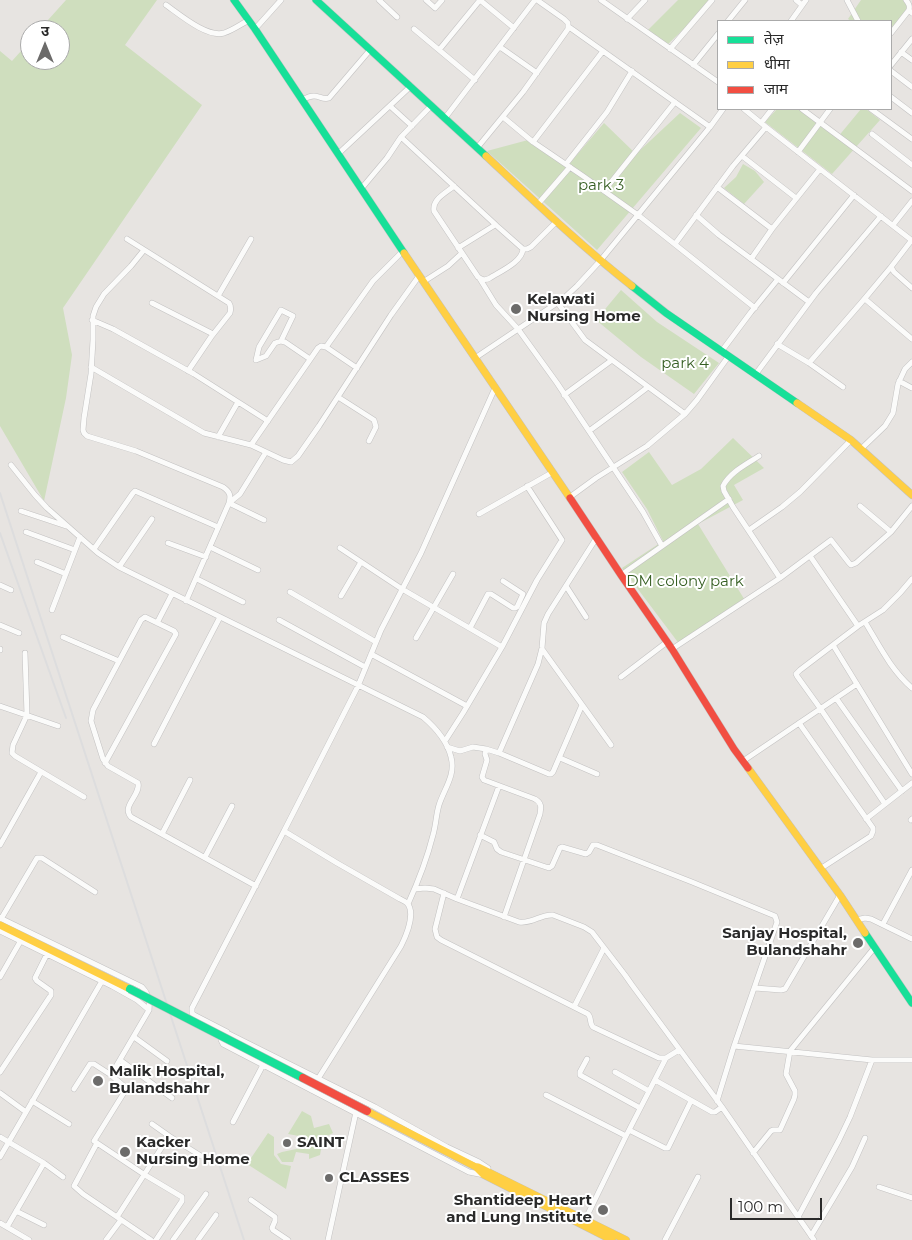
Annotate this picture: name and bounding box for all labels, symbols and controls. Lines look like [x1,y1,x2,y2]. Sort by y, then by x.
north arrow [20,20,70,70]
legend [717,20,892,110]
text: उ [41,22,49,40]
text: तेज़ [764,29,784,48]
text: धीमा [764,54,790,73]
text: जाम [764,79,788,98]
park label: park 3 [578,177,624,195]
place label: Kelawati Nursing Home [527,291,641,326]
marker: Kelawati Nursing Home [509,302,523,316]
park label: park 4 [661,355,709,373]
park label: DM colony park [626,573,744,591]
place label: Sanjay Hospital, Bulandshahr [722,925,847,960]
marker: Sanjay Hospital, Bulandshahr [851,936,865,950]
place label: Malik Hospital, Bulandshahr [109,1063,224,1098]
marker: Malik Hospital, Bulandshahr [91,1074,105,1088]
place label: Kacker Nursing Home [136,1134,250,1169]
place label: SAINT [297,1134,344,1152]
marker: SAINT [281,1137,293,1149]
marker: Kacker Nursing Home [118,1145,132,1159]
place label: CLASSES [339,1169,409,1187]
marker: CLASSES [323,1172,335,1184]
scale bar [732,1188,824,1220]
place label: Shantideep Heart and Lung Institute [446,1192,592,1227]
text: 100 m [738,1197,783,1216]
marker: Shantideep Heart and Lung Institute [596,1203,610,1217]

